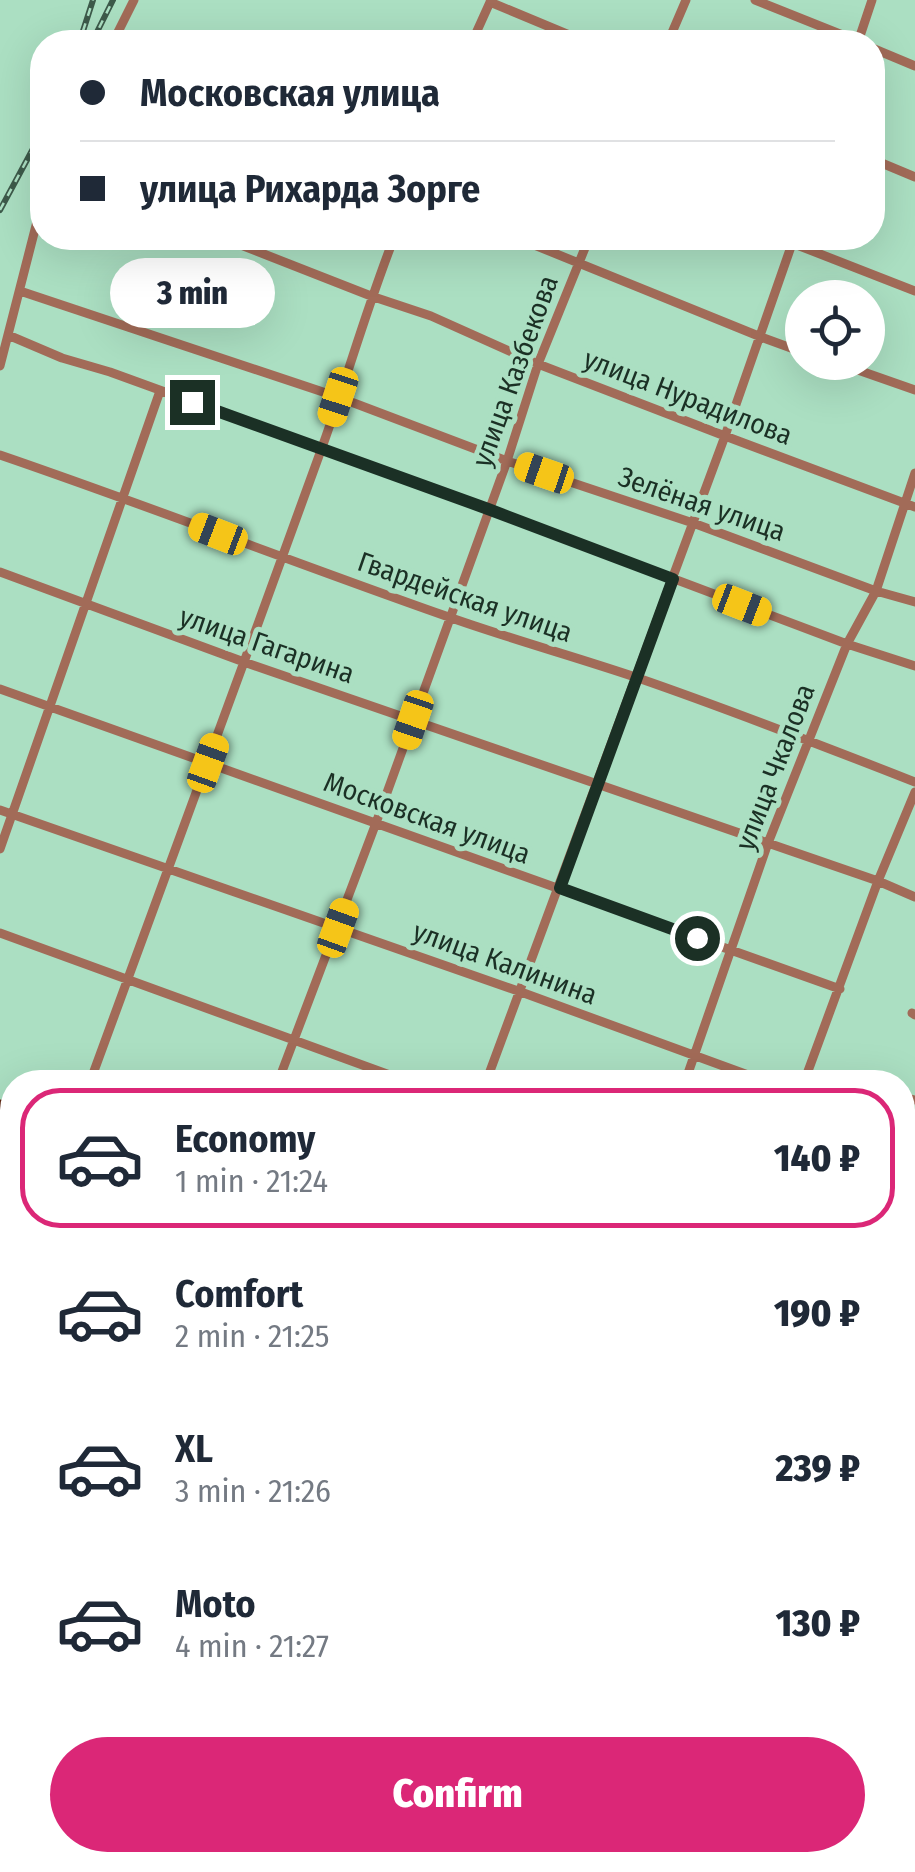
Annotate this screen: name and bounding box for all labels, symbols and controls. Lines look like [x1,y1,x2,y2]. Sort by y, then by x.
text: Московская улица [140,70,440,116]
text: улица Рихарда Зорге [140,166,480,212]
callout: 3 min [110,257,274,327]
street label: улица Казбекова [465,271,565,471]
text: 3 min [157,274,228,312]
map controls [785,280,885,380]
button: locate [785,280,885,380]
street label: улица Нурадилова [579,342,797,452]
car [314,364,362,430]
route end [170,380,215,425]
car [511,449,577,497]
street label: Зелёная улица [614,460,790,548]
car [185,509,251,559]
street label: Гвардейская улица [353,545,577,649]
car [709,580,775,630]
street label: улица Гагарина [175,600,359,690]
street label: улица Чкалова [728,679,822,855]
car [389,687,437,753]
car [184,730,232,796]
street label: Московская улица [319,765,535,871]
car [314,895,362,961]
street label: улица Калинина [409,914,601,1012]
route start [675,916,720,961]
icon: car [55,1113,145,1203]
text: Economy [175,1116,315,1162]
text: 140 ₽ [774,1135,860,1181]
text: 1 min · 21:24 [175,1162,328,1200]
icon: car [55,1268,145,1358]
text: Comfort [175,1271,303,1317]
text: 190 ₽ [774,1290,860,1336]
text: 2 min · 21:25 [175,1317,329,1355]
icon: car [55,1423,145,1513]
text: XL [175,1426,213,1472]
text: 239 ₽ [776,1445,860,1491]
text: 3 min · 21:26 [175,1472,331,1510]
icon: car [55,1578,145,1668]
text: Moto [175,1581,256,1627]
text: 130 ₽ [776,1600,860,1646]
text: 4 min · 21:27 [175,1627,329,1665]
button: Confirm [50,1737,865,1852]

